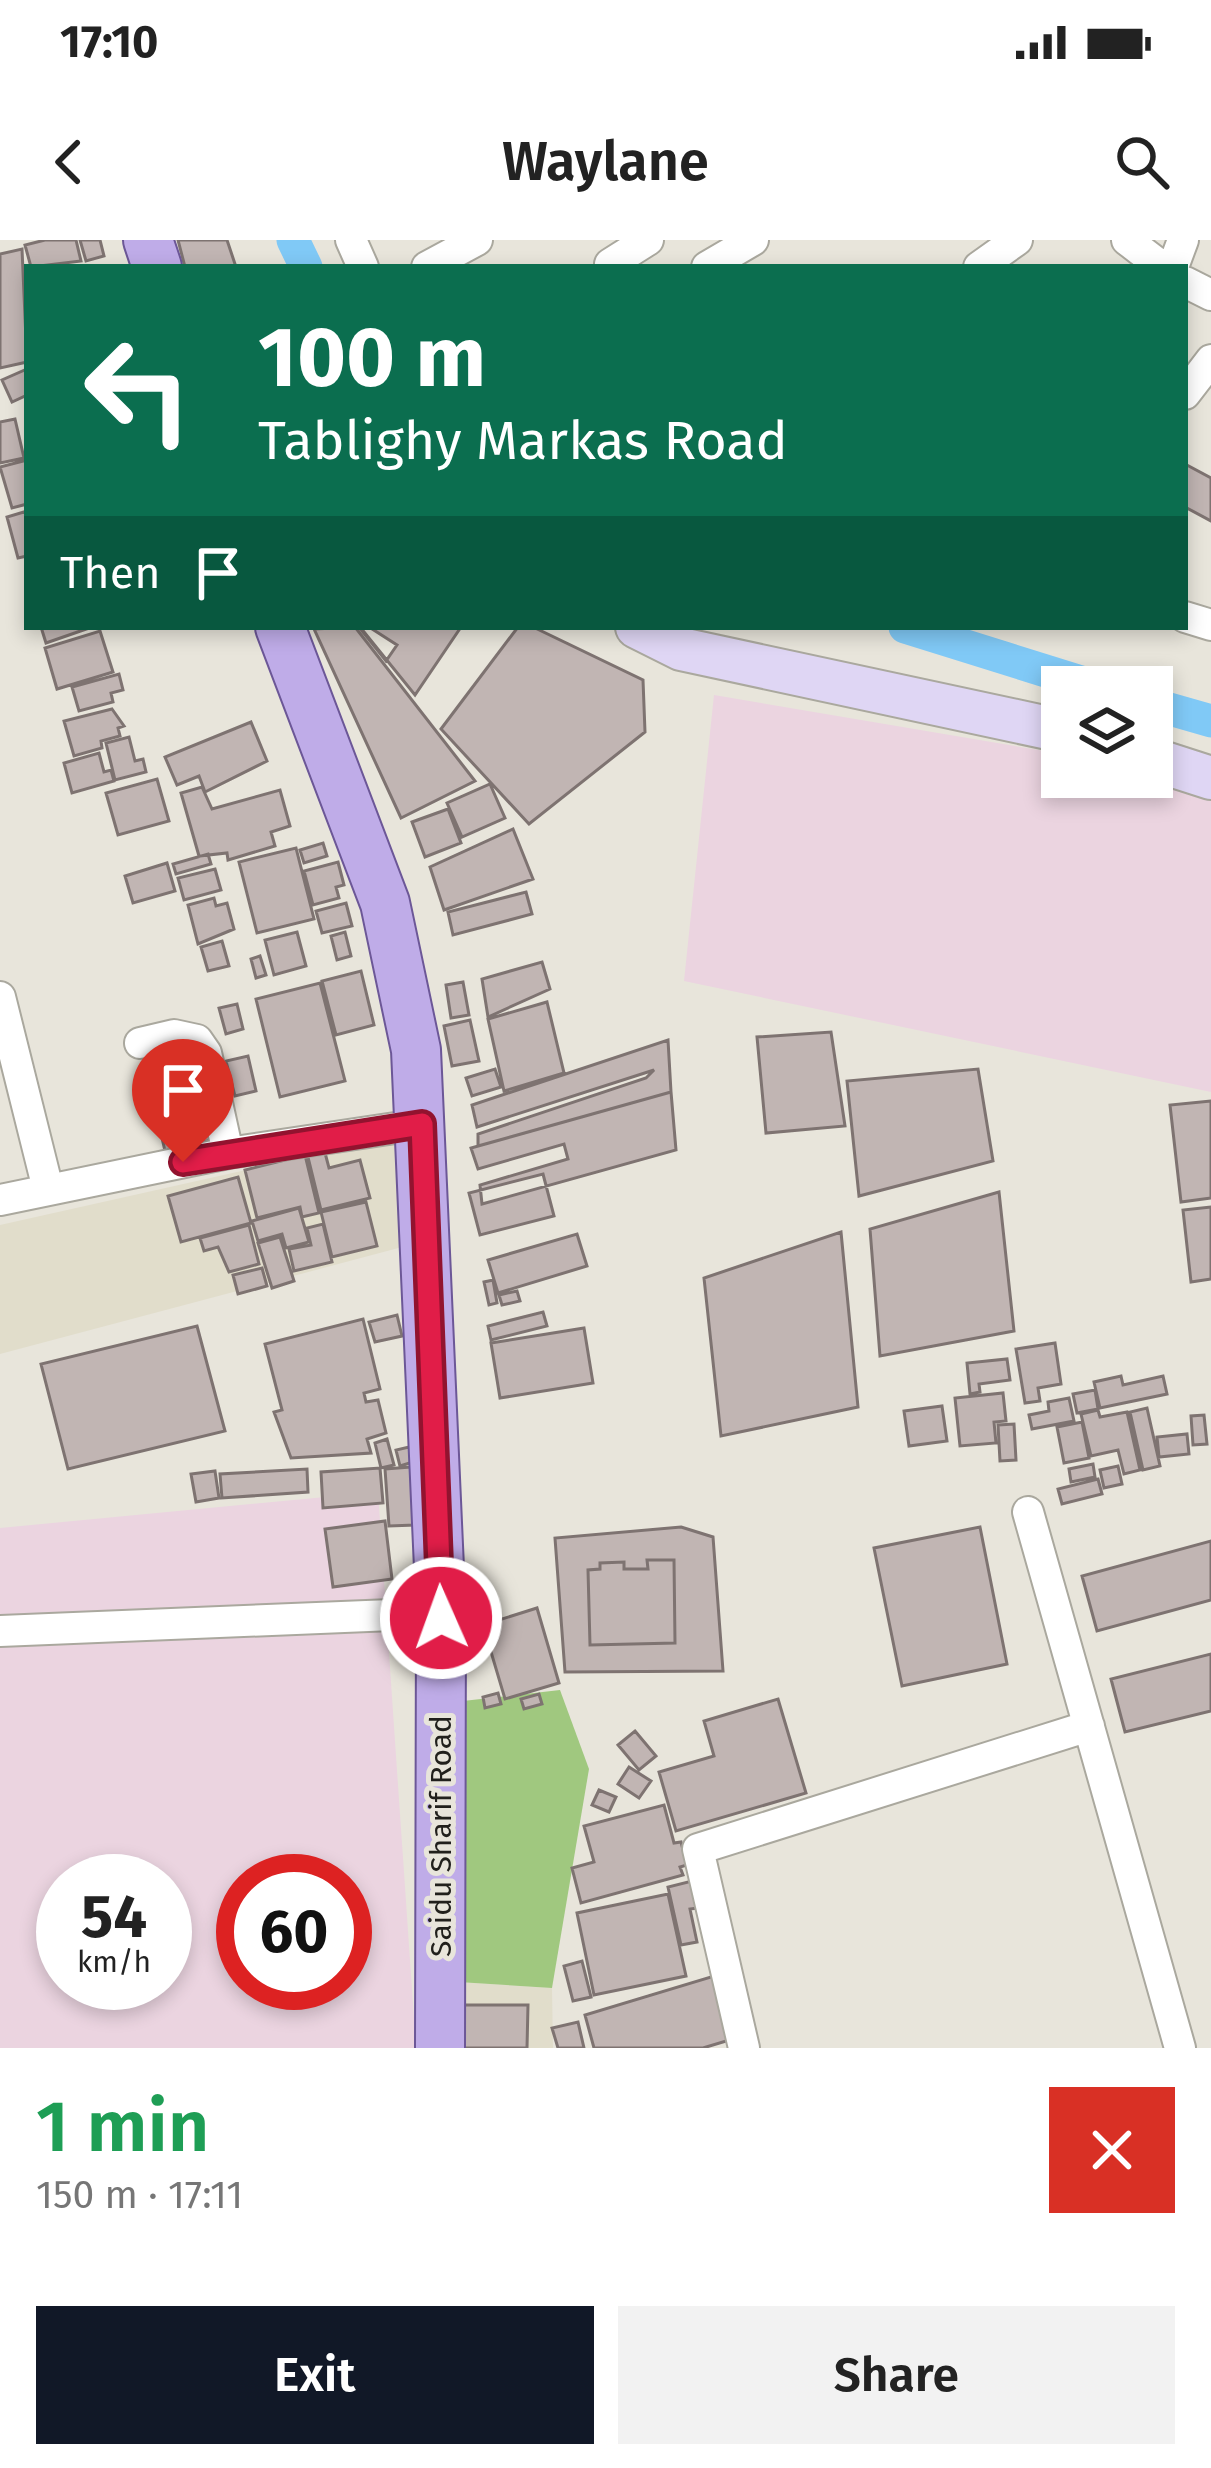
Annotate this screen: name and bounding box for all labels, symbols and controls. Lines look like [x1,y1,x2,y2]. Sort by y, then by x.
text: 17:10 [60,15,158,69]
icon: back [36,129,102,195]
icon: search [1109,129,1175,195]
text: Waylane [502,130,709,194]
text: 100 m [258,307,486,408]
icon: left [60,312,216,468]
text: Tablighy Markas Road [258,409,788,473]
icon: arrive [185,540,251,606]
text: Then [60,546,161,600]
map controls [1041,666,1173,798]
button: layers [1041,666,1173,798]
pin [132,1039,234,1162]
icon: arrive [150,1057,216,1123]
position arrow [378,1555,504,1681]
street label: Saidu Sharif Road [423,1715,459,1957]
speed limit sign: 60 [216,1854,372,2010]
text: 54 [81,1881,147,1953]
text: km/h [77,1944,151,1980]
text: 1 min [36,2084,209,2170]
button: close [1049,2087,1175,2213]
text: 150 m · 17:11 [36,2172,243,2218]
button: Exit [36,2306,594,2444]
button: Share [618,2306,1175,2444]

